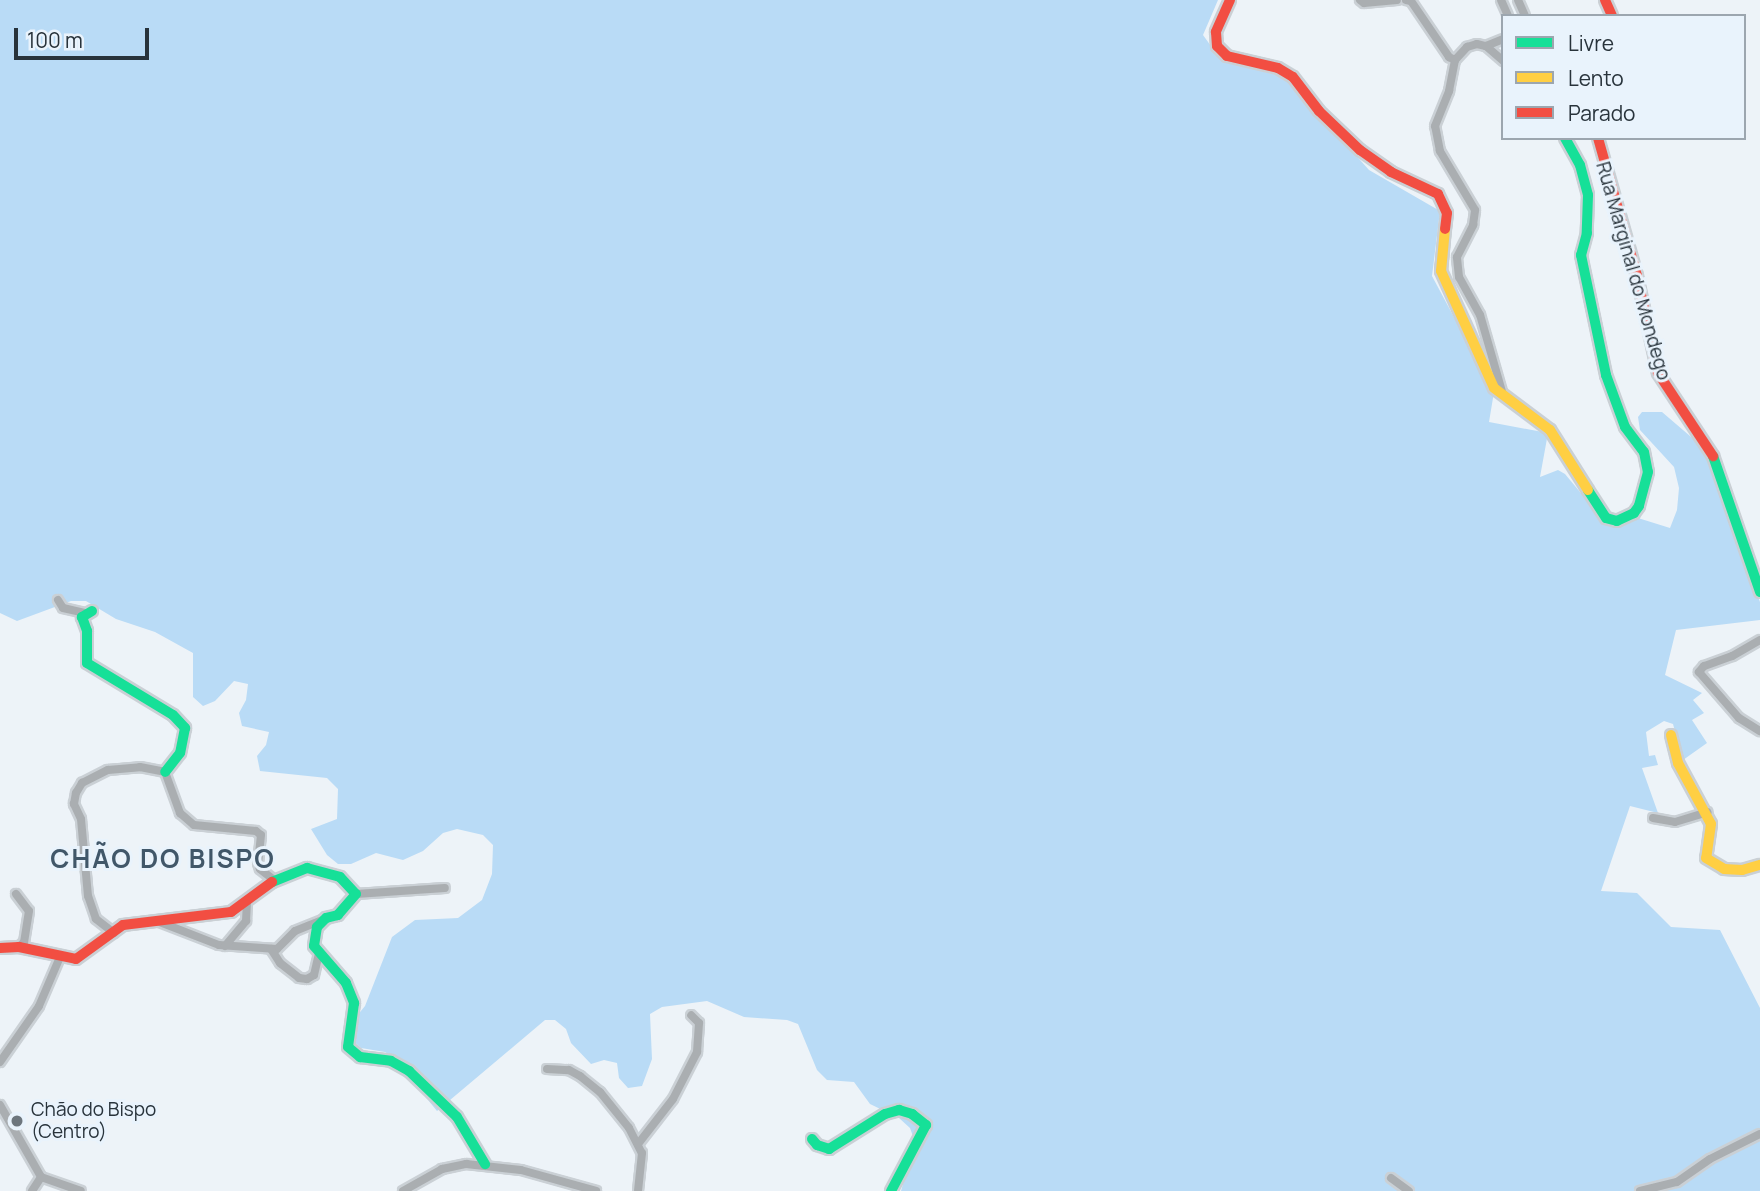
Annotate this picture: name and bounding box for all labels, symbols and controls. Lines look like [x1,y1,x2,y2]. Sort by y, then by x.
scale bar [18,14,152,58]
legend [1501,14,1746,140]
text: 100 m [27,26,83,54]
text: Livre [1568,29,1614,57]
text: Lento [1568,64,1624,92]
text: Parado [1568,99,1636,127]
street label: Rua Marginal do Mondego [1591,159,1675,383]
district label: CHÃO DO BISPO [52,843,274,875]
place label: Chão do Bispo (Centro) [31,1099,156,1143]
marker: Chão do Bispo (Centro) [9,1113,25,1129]

